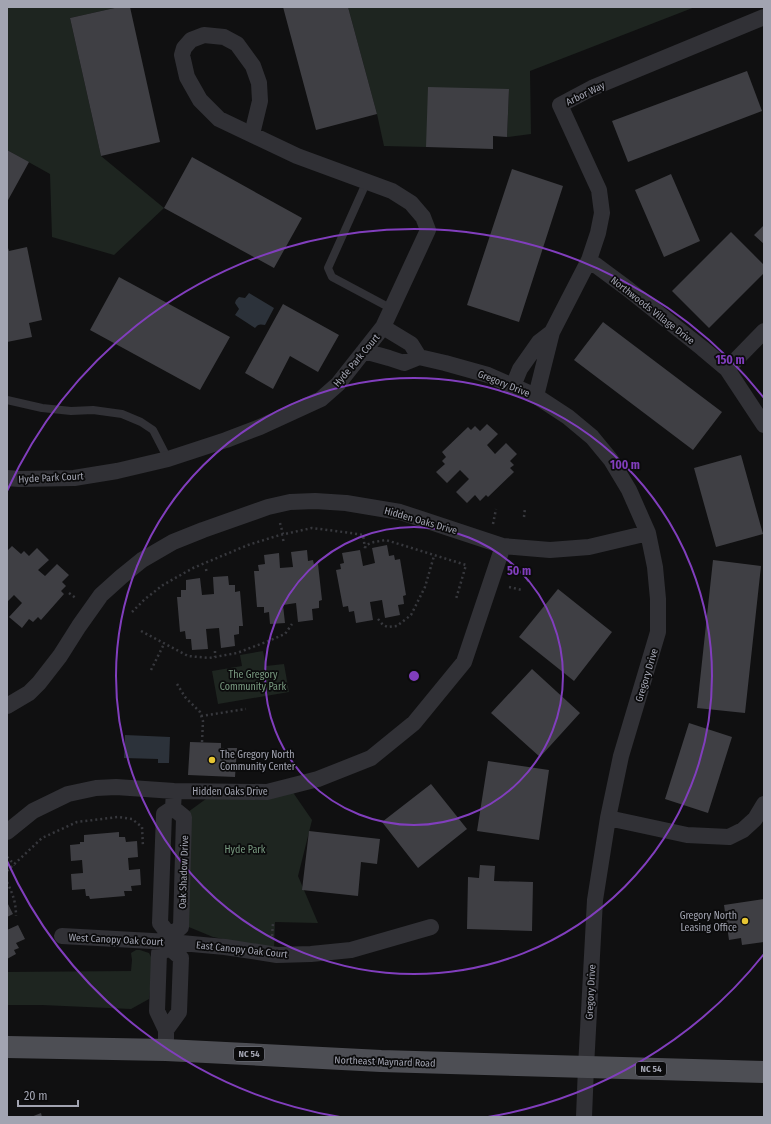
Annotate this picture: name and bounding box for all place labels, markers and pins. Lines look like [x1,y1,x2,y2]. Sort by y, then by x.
centre of rings [407,669,421,683]
place label: The Gregory North Community Center [220,749,296,773]
marker: The Gregory North Community Center [207,755,217,765]
place label: Gregory North Leasing Office [680,910,737,934]
marker: Gregory North Leasing Office [740,916,750,926]

